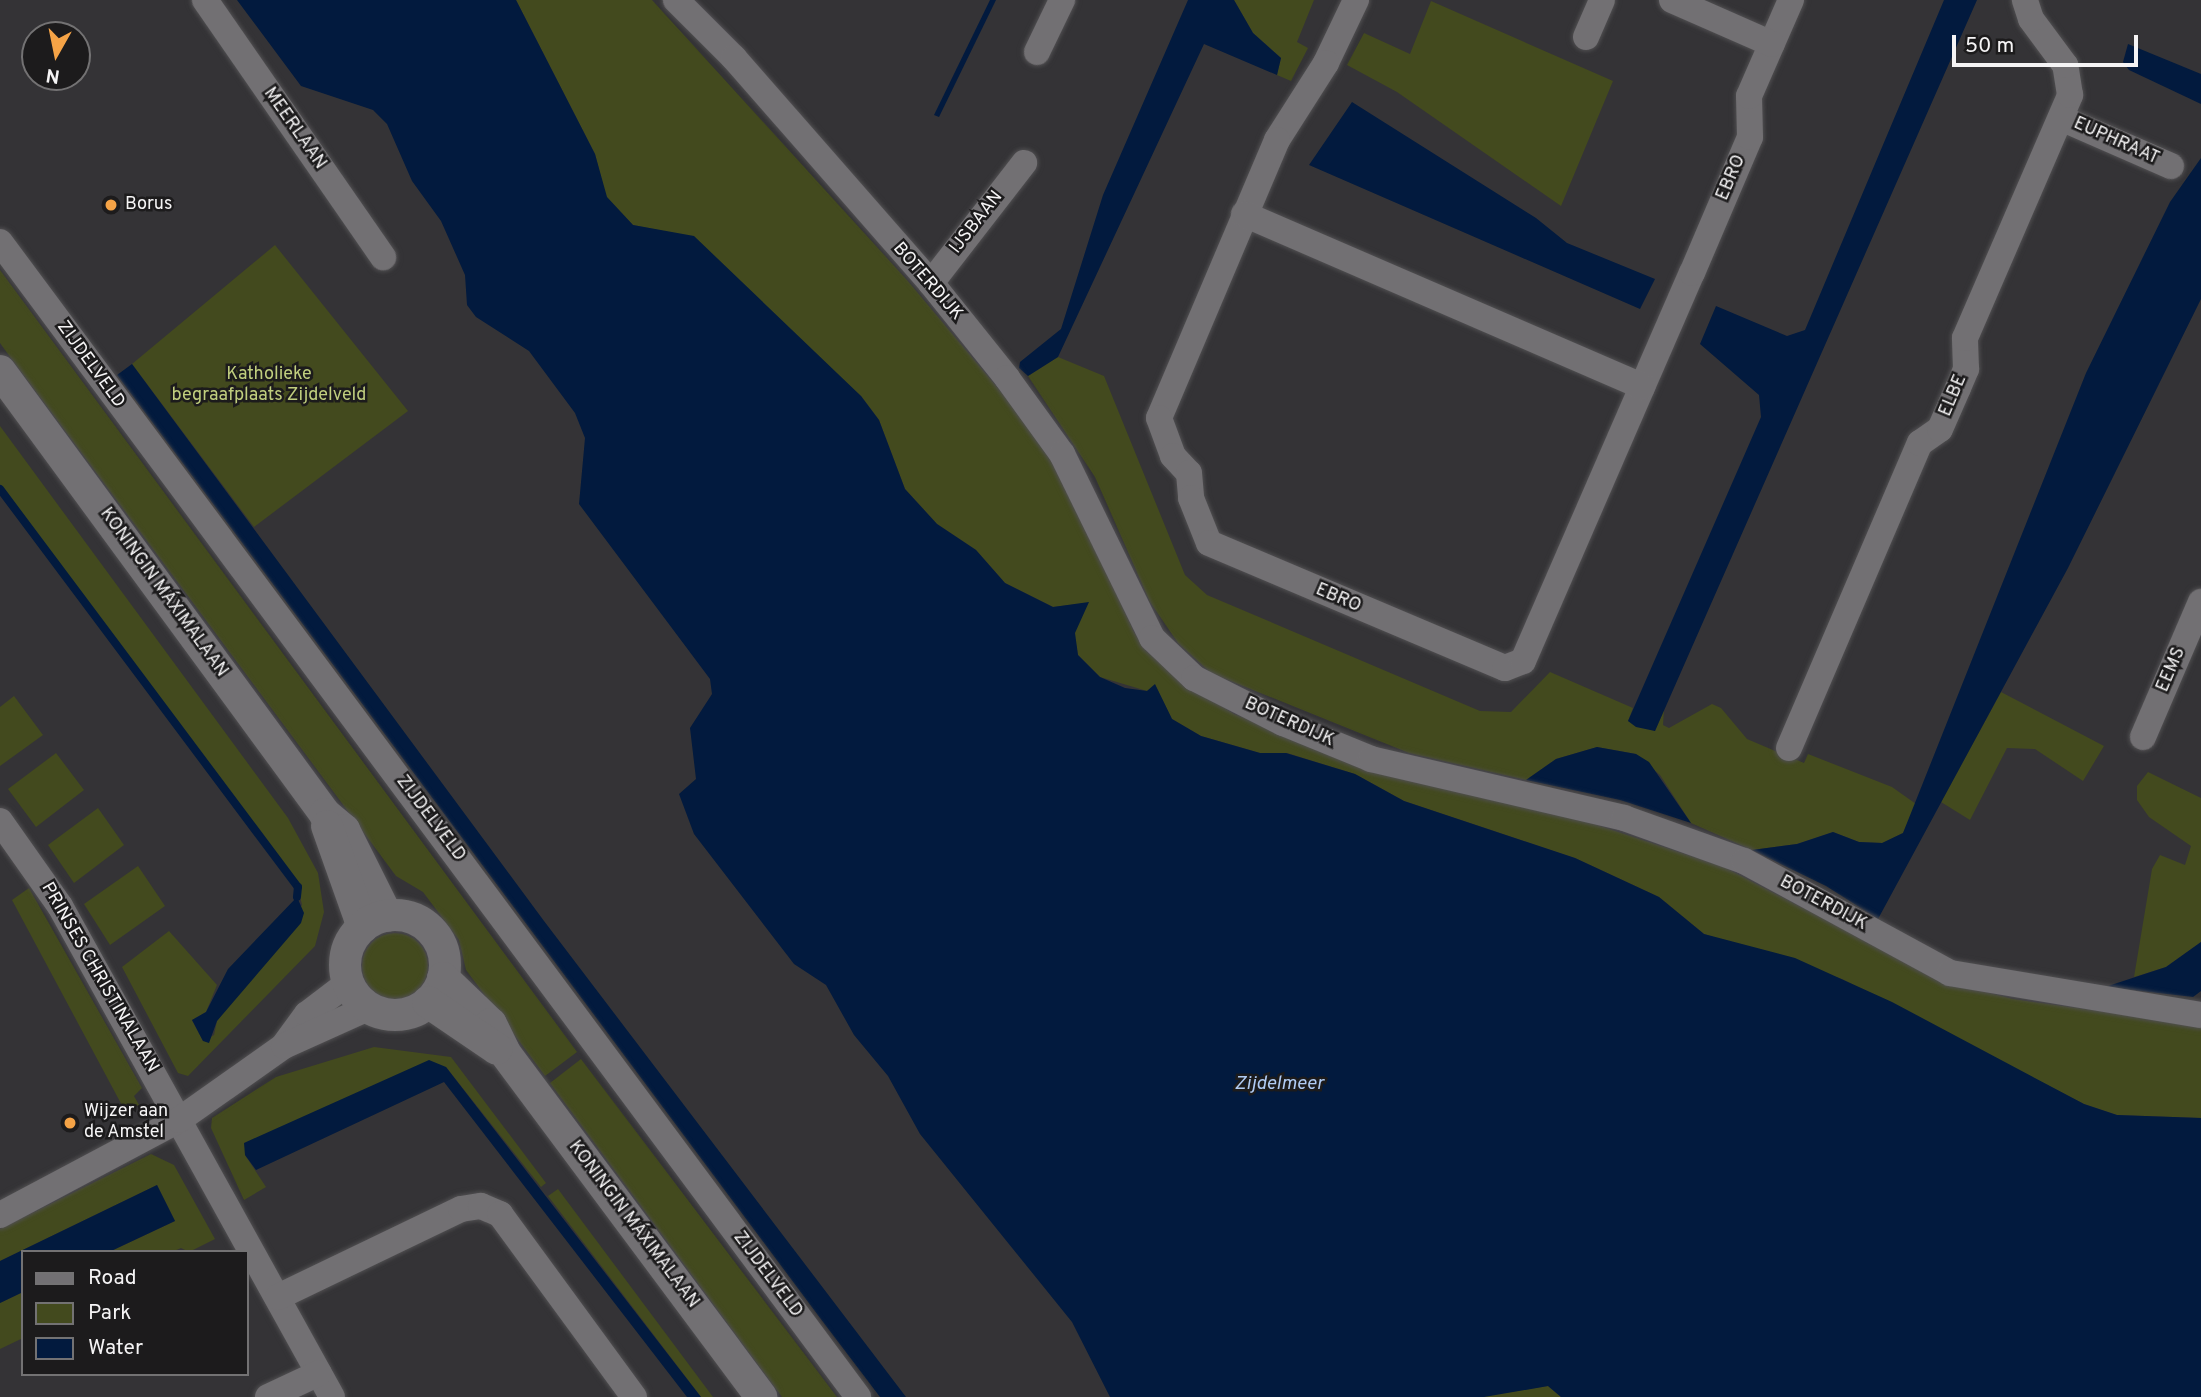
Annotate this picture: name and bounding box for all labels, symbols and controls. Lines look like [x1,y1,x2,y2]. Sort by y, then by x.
north arrow [21,21,91,91]
scale bar [1956,21,2142,65]
text: 50 m [1965,33,2014,60]
text: N [44,62,62,88]
street label: MEERLAAN [258,84,330,174]
street label: EUPHRAAT [2070,114,2162,170]
street label: EBRO [1713,152,1751,204]
street label: IJSBAAN [946,187,1008,259]
place label: Borus [125,194,172,216]
marker: Borus [103,197,119,213]
street label: BOTERDIJK [887,239,967,325]
street label: ZIJDELVELD [51,317,129,413]
park label: Katholieke begraafplaats Zijdelveld [172,365,366,408]
street label: ELBE [1936,372,1972,420]
street label: KONINGIN MÁXIMALAAN [94,504,232,682]
street label: EBRO [1312,580,1364,618]
street label: EEMS [2153,644,2191,696]
street label: BOTERDIJK [1241,694,1337,752]
street label: ZIJDELVELD [391,772,469,866]
street label: BOTERDIJK [1776,872,1870,936]
street label: PRINSES CHRISTINALAAN [36,879,162,1077]
water label: Zijdelmeer [1234,1074,1324,1096]
place label: Wijzer aan de Amstel [84,1102,168,1144]
marker: Wijzer aan de Amstel [62,1115,78,1131]
street label: KONINGIN MÁXIMALAAN [563,1137,703,1313]
street label: ZIJDELVELD [728,1228,806,1322]
legend [21,1250,248,1376]
text: Road [88,1265,137,1292]
text: Park [88,1300,131,1327]
text: Water [88,1335,143,1362]

